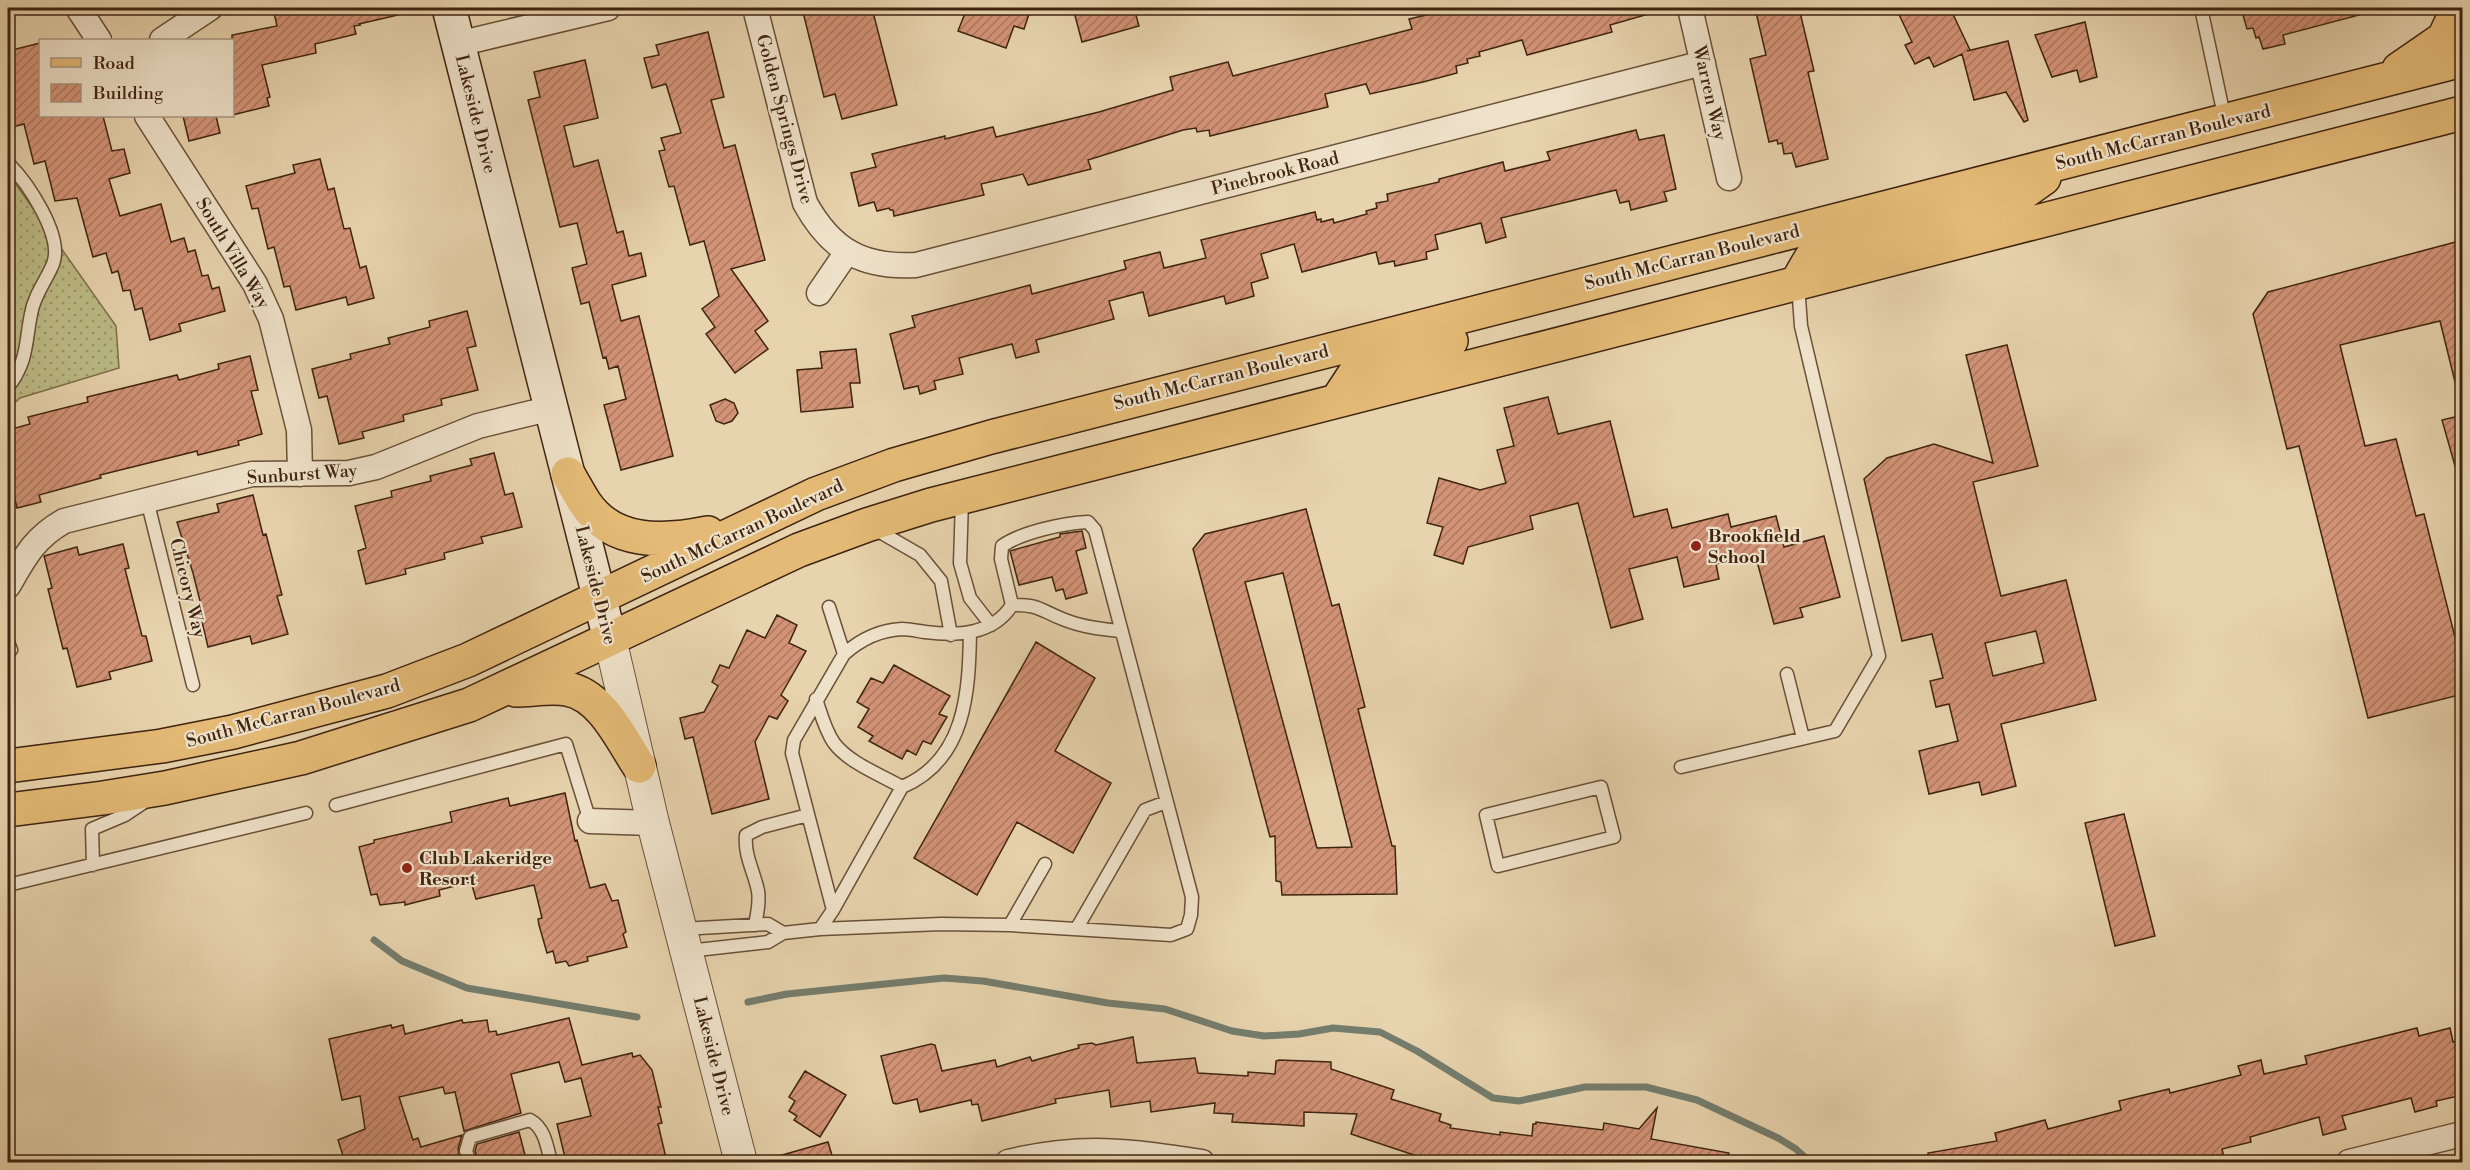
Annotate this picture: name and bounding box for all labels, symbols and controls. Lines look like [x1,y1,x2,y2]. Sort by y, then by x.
street label: Golden Springs Drive [751,32,818,207]
legend [39,39,234,117]
street label: Warren Way [1687,43,1732,143]
text: Road [93,52,136,75]
street label: Lakeside Drive [450,52,501,176]
text: Building [92,82,164,105]
street label: South McCarran Boulevard [2053,99,2274,175]
street label: Pinebrook Road [1209,146,1342,200]
street label: South Villa Way [190,193,275,313]
street label: South McCarran Boulevard [1582,219,1803,295]
street label: South McCarran Boulevard [1111,339,1332,415]
street label: Sunburst Way [246,459,358,490]
street label: South McCarran Boulevard [637,474,848,589]
street label: Lakeside Drive [570,523,621,647]
place label: Brookfield School [1708,525,1801,569]
street label: Chicory Way [164,536,211,641]
marker: Brookfield School [1689,539,1703,553]
street label: South McCarran Boulevard [184,674,404,753]
place label: Club Lakeridge Resort [419,847,552,891]
marker: Club Lakeridge Resort [400,861,414,875]
street label: Lakeside Drive [688,994,739,1118]

